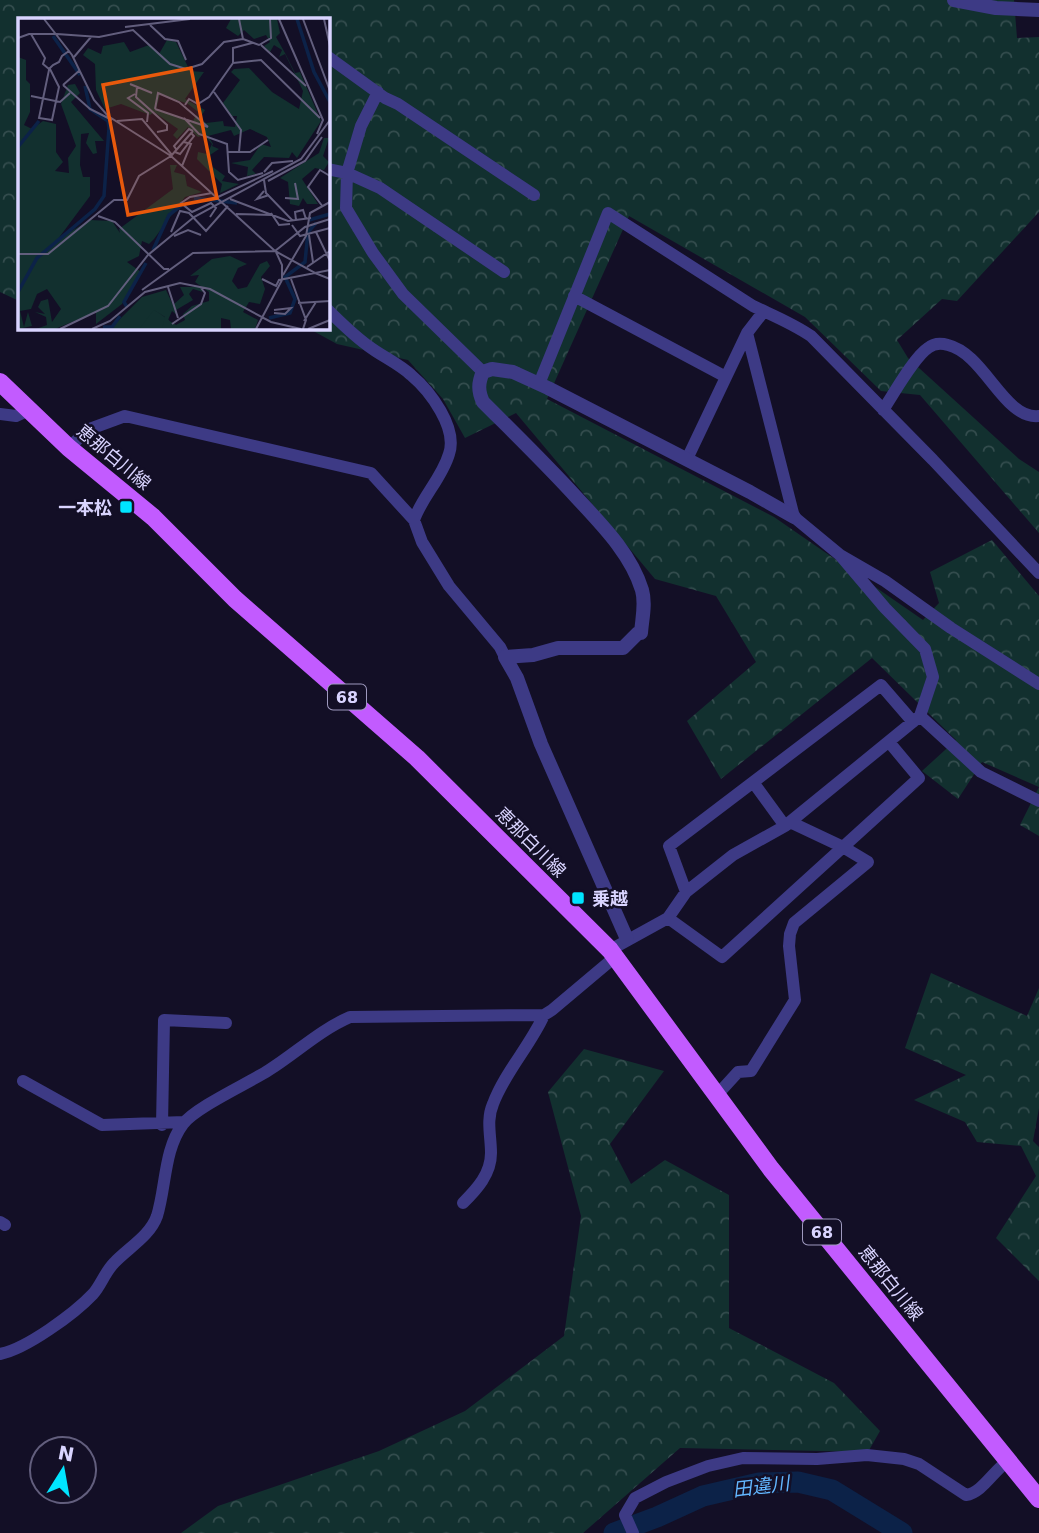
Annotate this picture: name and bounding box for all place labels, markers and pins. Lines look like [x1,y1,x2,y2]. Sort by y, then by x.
place label: 一本松 [58,497,112,518]
marker: 一本松 [118,499,134,515]
place label: 乗越 [592,888,628,909]
marker: 乗越 [570,890,586,906]

